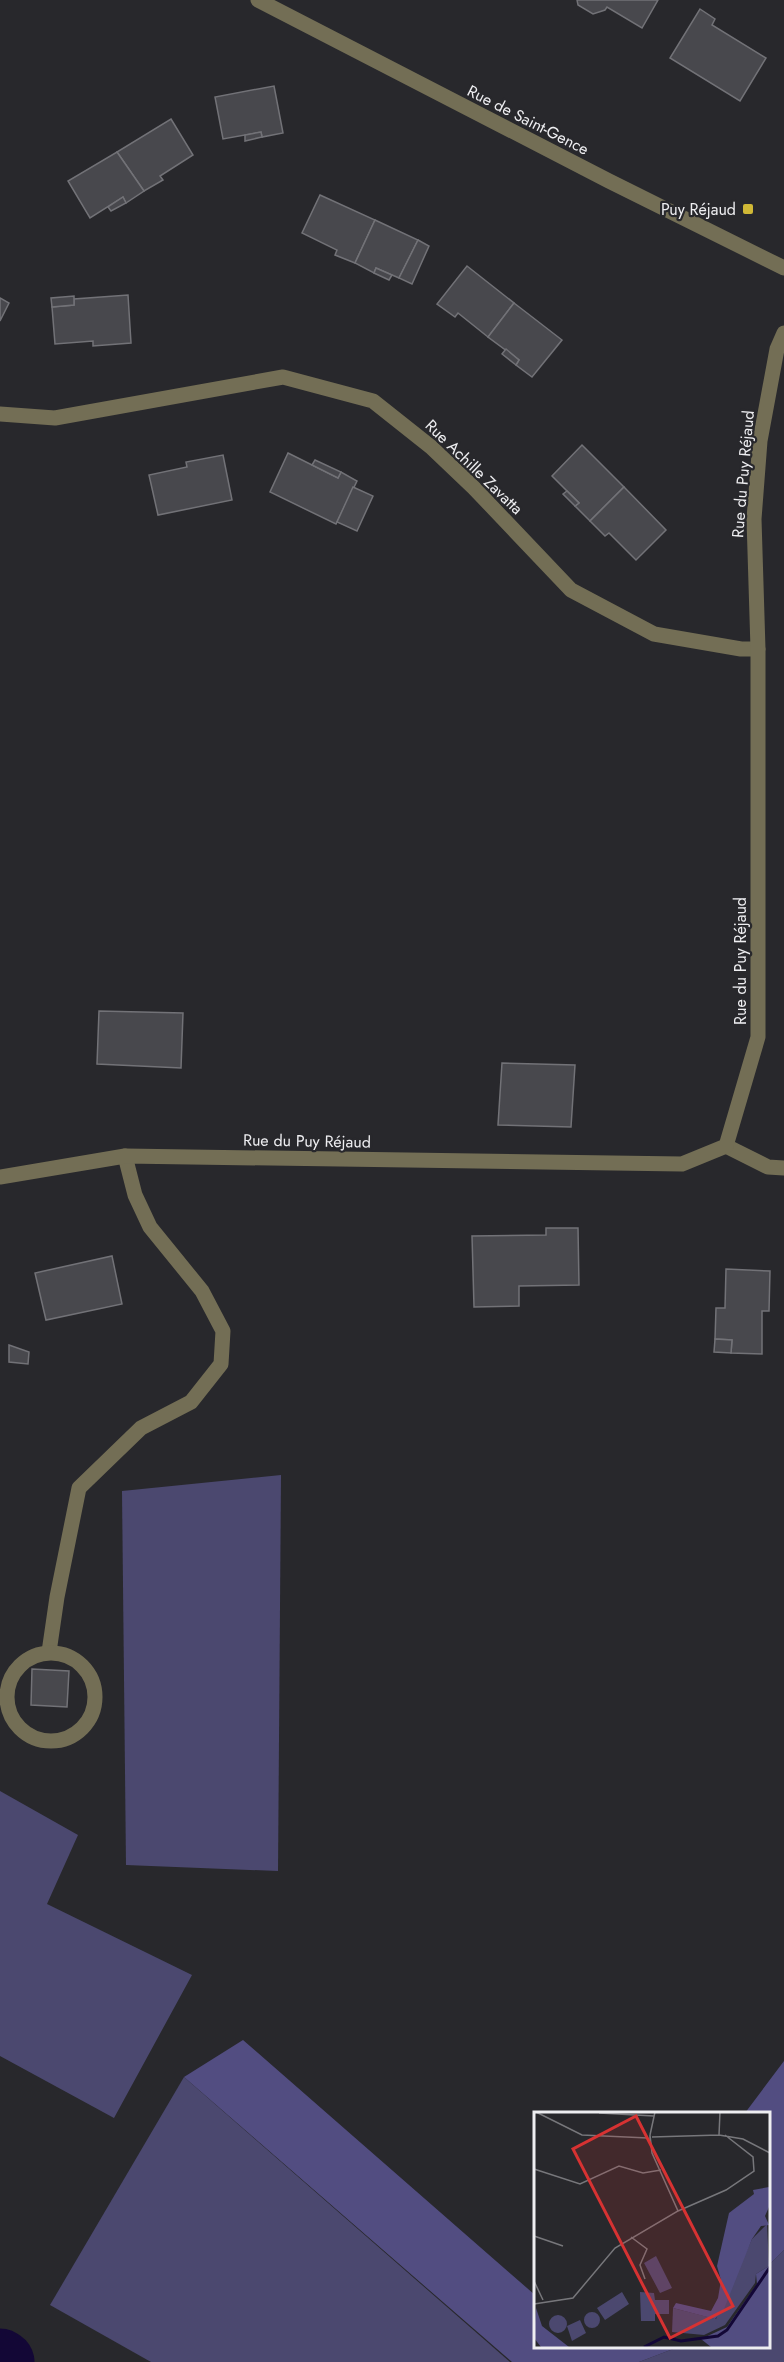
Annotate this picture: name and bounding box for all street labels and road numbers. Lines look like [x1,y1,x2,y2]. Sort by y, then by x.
street label: Rue de Saint-Gence [463,79,593,161]
street label: Rue du Puy Réjaud [726,409,760,539]
street label: Rue Achille Zavatta [420,414,528,520]
street label: Rue du Puy Réjaud [729,897,752,1025]
street label: Rue du Puy Réjaud [243,1128,371,1154]

